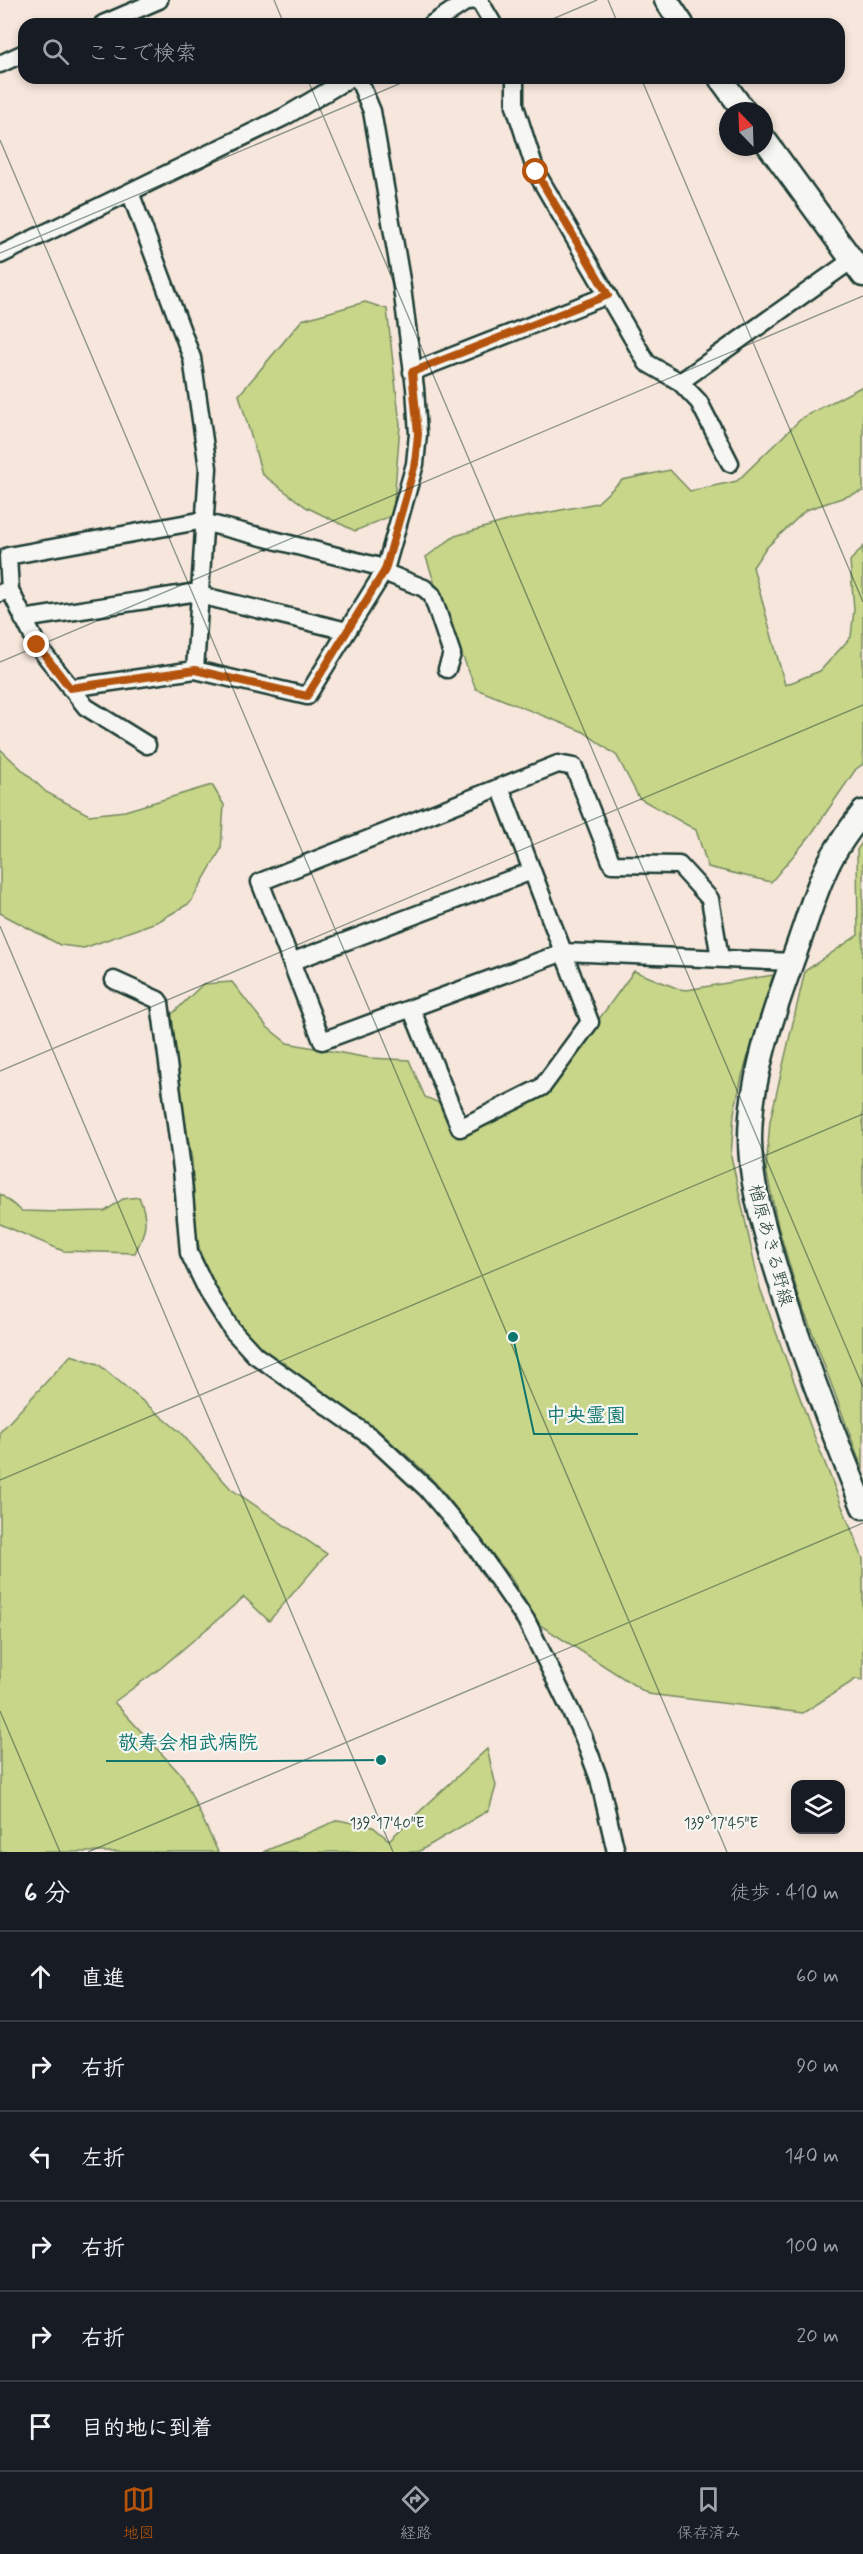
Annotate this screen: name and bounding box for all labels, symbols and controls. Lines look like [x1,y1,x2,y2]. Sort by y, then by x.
search box [18,18,845,84]
icon: search [39,35,72,68]
text: ここで検索 [87,40,197,68]
north arrow [719,102,773,156]
route start [522,158,548,184]
route end [23,631,49,657]
street label: 楢原あきる野線 [742,1181,798,1309]
callout: 中央霊園 [534,1396,638,1434]
text: 中央霊園 [546,1403,626,1430]
callout: 敬寿会相武病院 [106,1723,270,1761]
text: 敬寿会相武病院 [118,1730,258,1757]
map controls [791,1780,845,1834]
button: layers [791,1780,845,1834]
text: 139°17'40"E [350,1814,425,1834]
text: 139°17'45"E [684,1814,758,1834]
text: 6 分 [24,1877,70,1911]
text: 徒歩 · 410 m [730,1880,839,1907]
icon: ahead [24,1960,57,1993]
text: 60 m [796,1963,839,1990]
text: 直進 [81,1965,125,1993]
icon: right [24,2050,57,2083]
text: 90 m [796,2053,839,2080]
text: 右折 [81,2055,125,2083]
icon: left [24,2140,57,2173]
text: 140 m [785,2143,839,2170]
text: 左折 [81,2145,125,2173]
icon: right [24,2230,57,2263]
text: 100 m [785,2233,839,2260]
text: 右折 [81,2235,125,2263]
icon: right [24,2320,57,2353]
text: 20 m [796,2323,839,2350]
text: 右折 [81,2325,125,2353]
icon: arrive [24,2410,57,2443]
text: 目的地に到着 [81,2415,213,2443]
tab: 地図 [122,2483,155,2544]
tab: 経路 [399,2483,432,2544]
tab: 保存済み [677,2483,741,2544]

